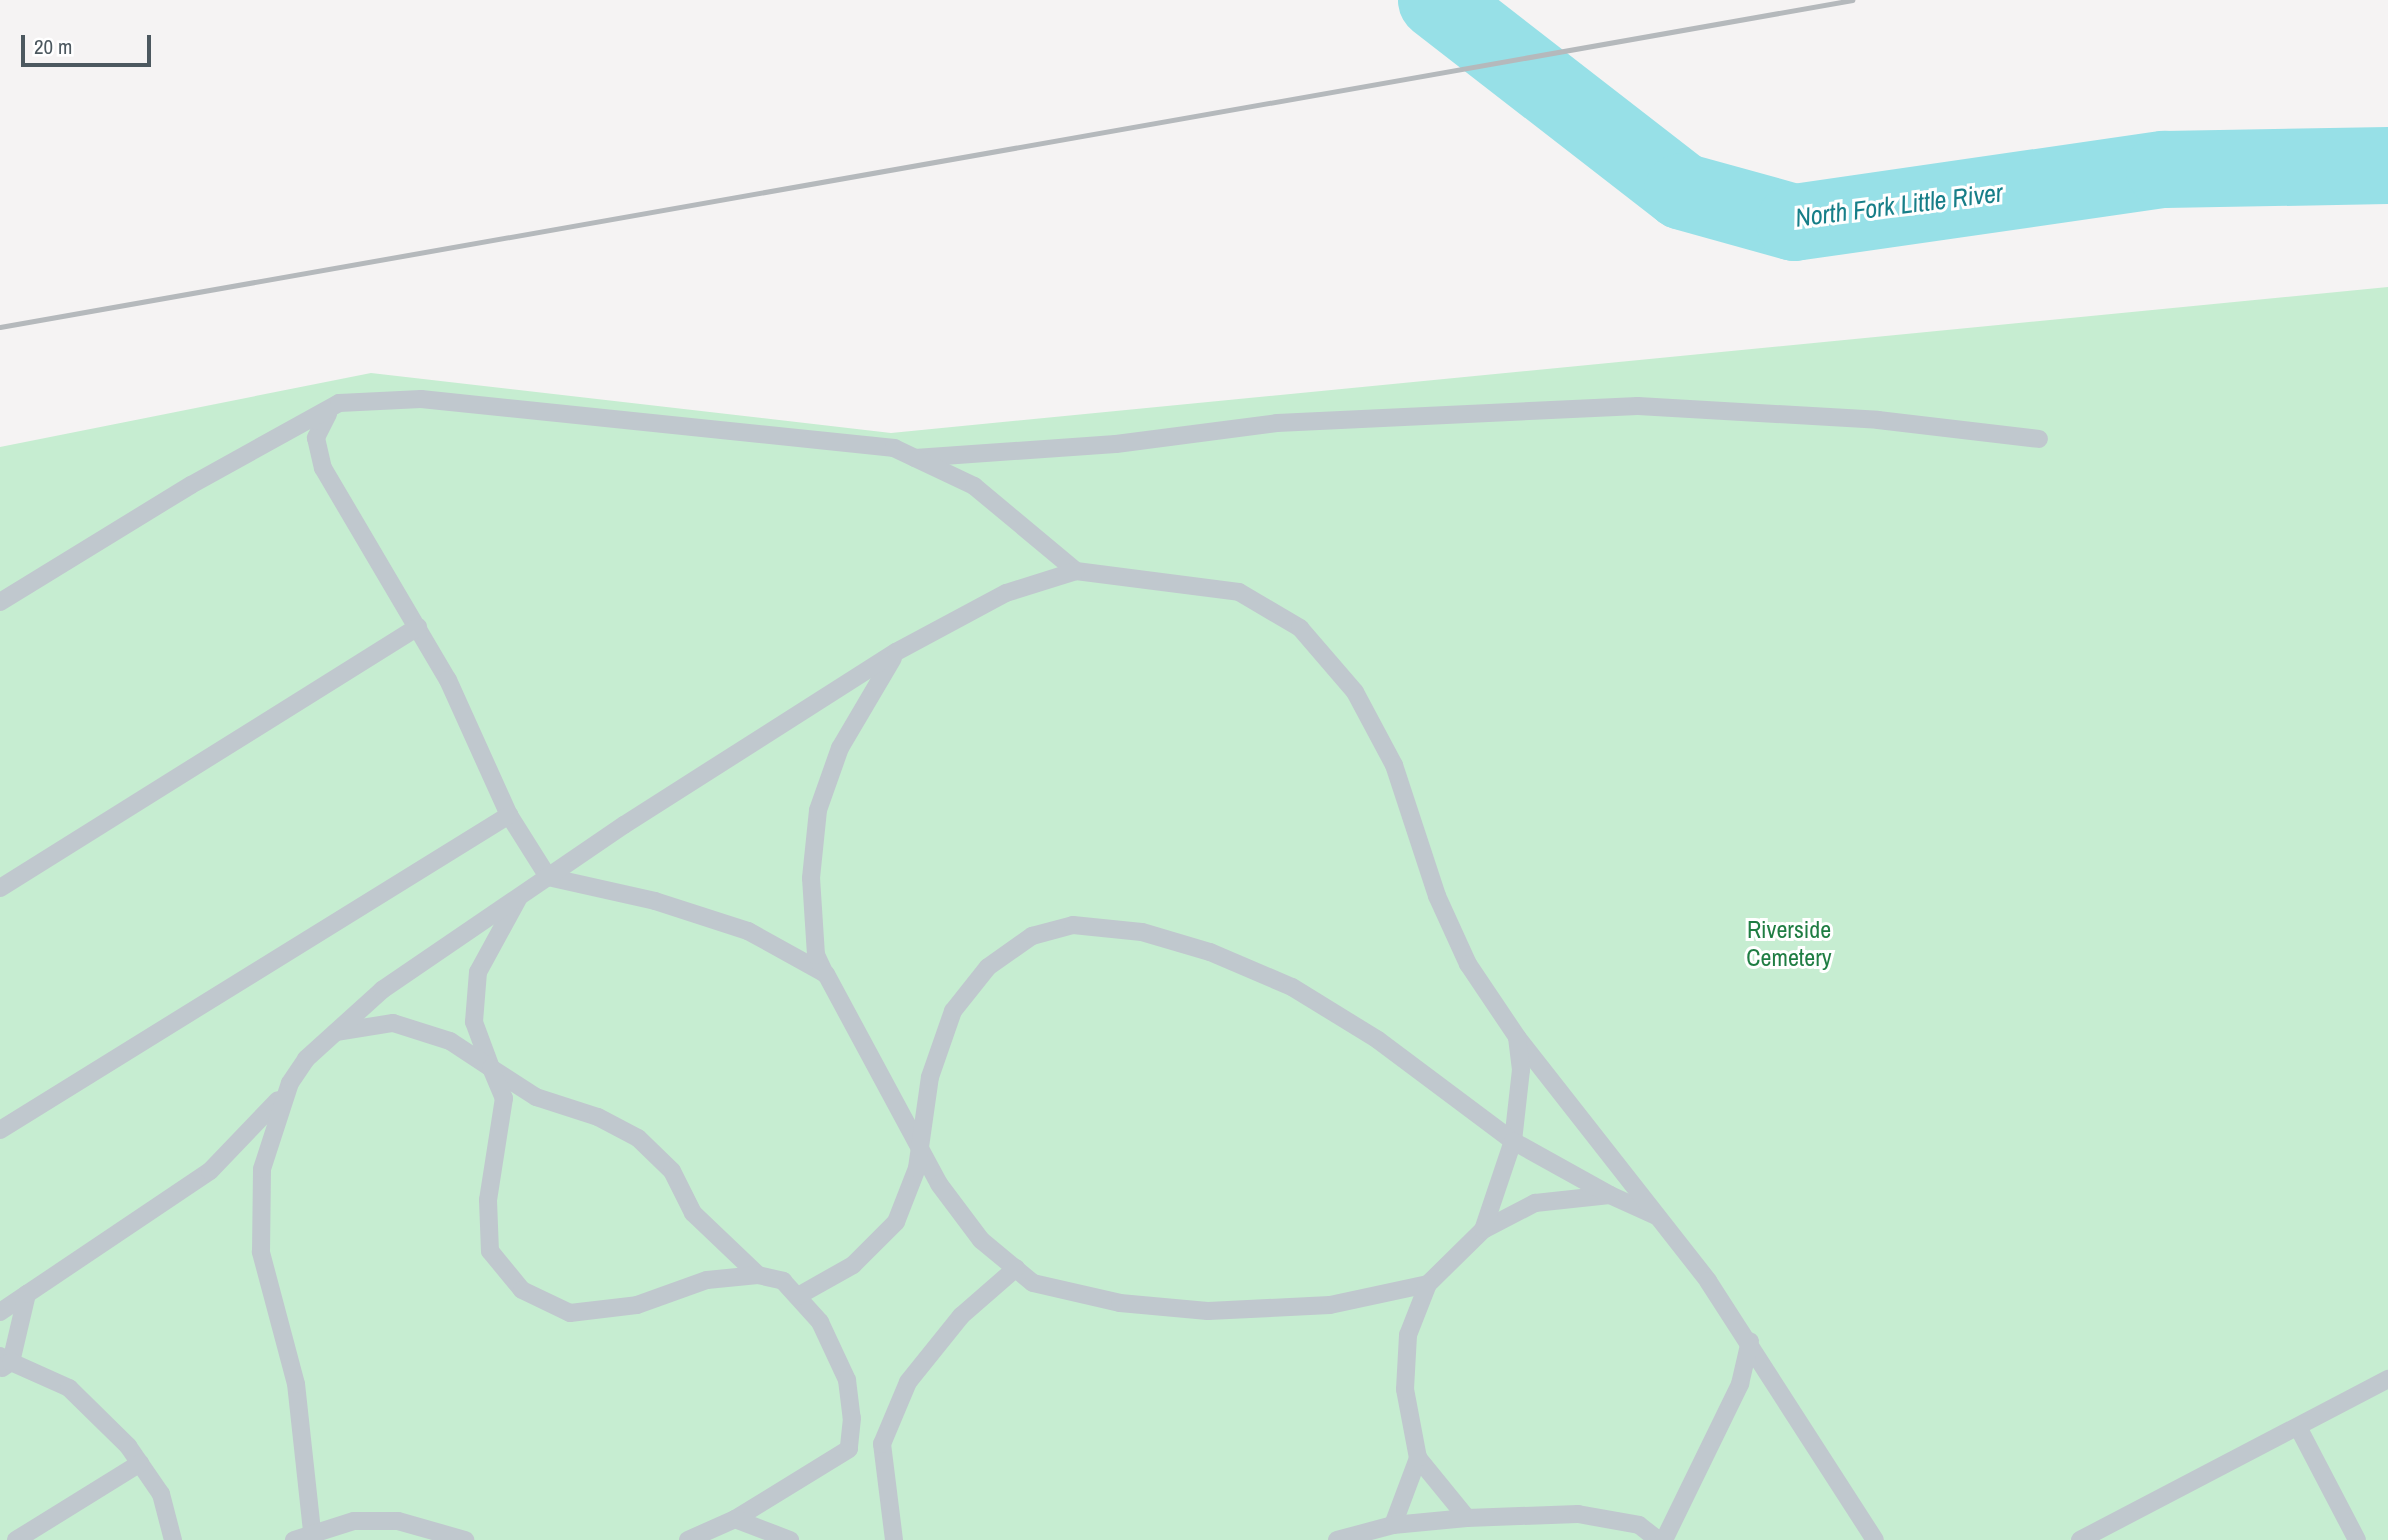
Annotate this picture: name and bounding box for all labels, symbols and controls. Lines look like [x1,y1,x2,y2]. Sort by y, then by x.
scale bar [24,21,154,65]
text: 20 m [34,32,72,61]
water label: North Fork Little River [1793,177,2005,233]
park label: Riverside Cemetery [1746,916,1832,972]

